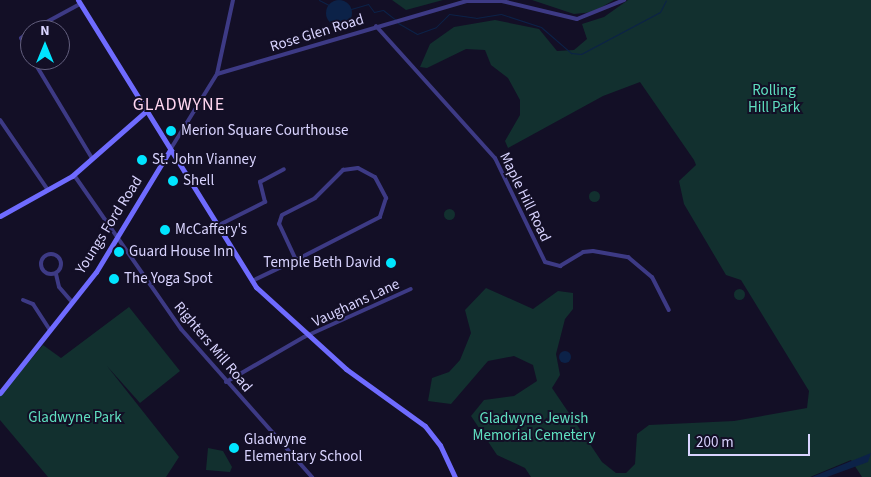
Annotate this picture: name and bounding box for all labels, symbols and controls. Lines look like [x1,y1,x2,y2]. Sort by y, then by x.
street label: Rose Glen Road [268,10,366,56]
north arrow [20,20,70,70]
text: N [40,21,50,41]
park label: Rolling Hill Park [748,81,800,116]
district label: GLADWYNE [132,94,226,116]
place label: Merion Square Courthouse [181,122,348,140]
marker: Merion Square Courthouse [165,125,177,137]
street label: Maple Hill Road [496,149,554,245]
place label: St. John Vianney [152,151,256,169]
marker: St. John Vianney [136,154,148,166]
place label: Shell [183,172,214,190]
street label: Youngs Ford Road [72,173,146,277]
marker: Shell [167,175,179,187]
place label: McCaffery's [175,221,247,239]
marker: McCaffery's [159,224,171,236]
place label: Guard House Inn [129,243,234,261]
marker: Guard House Inn [113,246,125,258]
place label: Temple Beth David [263,254,381,272]
marker: Temple Beth David [385,257,397,269]
place label: The Yoga Spot [124,270,212,288]
marker: The Yoga Spot [108,273,120,285]
street label: Vaughans Lane [309,275,403,331]
street label: Righters Mill Road [170,298,256,396]
park label: Gladwyne Park [28,409,122,427]
park label: Gladwyne Jewish Memorial Cemetery [473,409,595,444]
scale bar [691,424,814,456]
place label: Gladwyne Elementary School [244,430,362,465]
text: 200 m [696,432,734,453]
marker: Gladwyne Elementary School [228,442,240,454]

